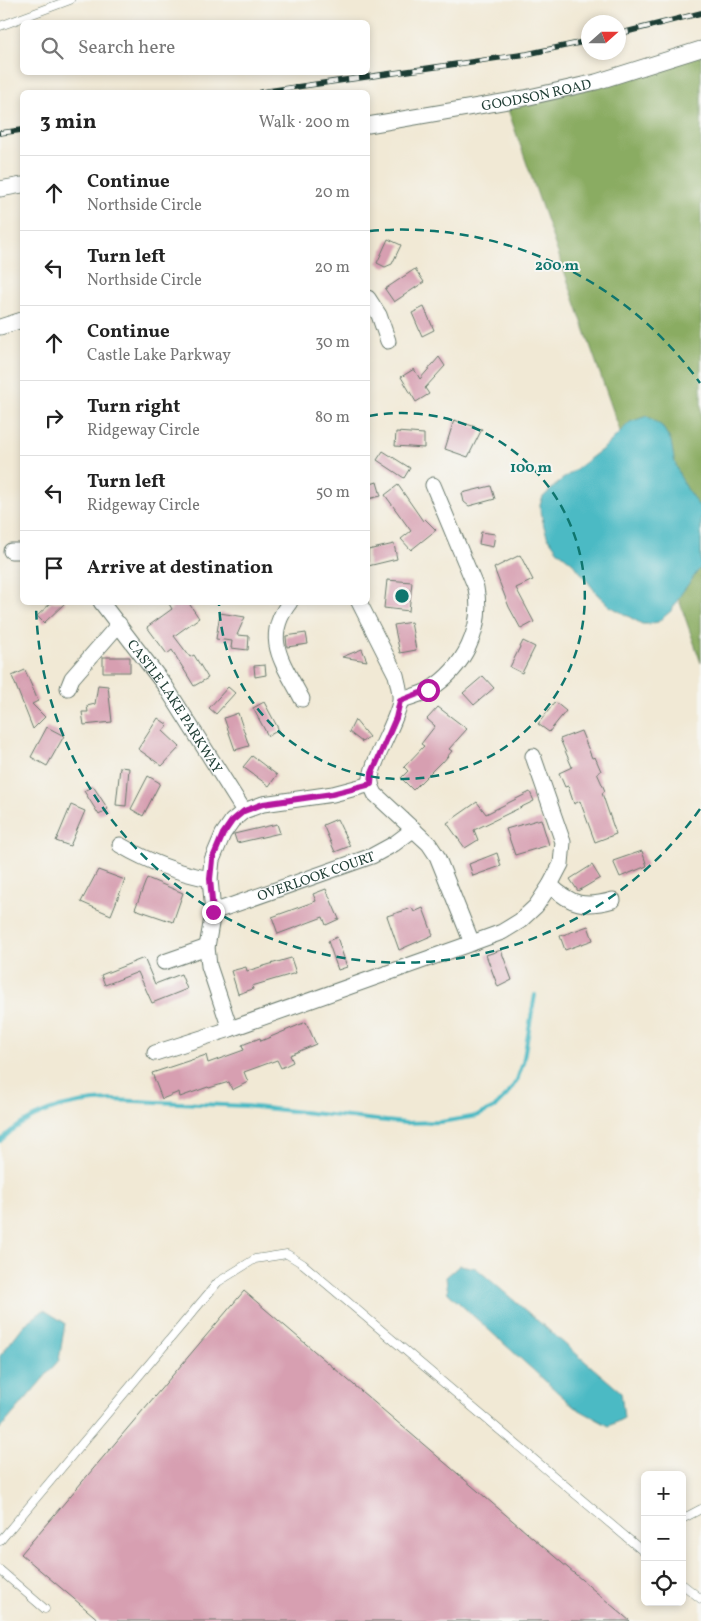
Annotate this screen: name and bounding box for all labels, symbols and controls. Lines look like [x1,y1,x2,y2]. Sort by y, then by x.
north arrow [581,15,626,60]
search box [20,20,370,75]
icon: search [38,34,66,62]
text: Search here [78,35,175,61]
street label: GOODSON ROAD [480,75,593,116]
text: 3 min [40,108,96,137]
text: Walk · 200 m [259,112,350,134]
text: Continue [87,169,170,195]
icon: ahead [40,179,68,207]
text: 20 m [315,182,350,204]
text: Northside Circle [87,195,202,217]
text: Turn left [87,244,166,270]
icon: left [40,254,68,282]
text: 200 m [535,256,579,277]
text: 20 m [315,257,350,279]
text: Northside Circle [87,270,202,292]
text: Continue [87,319,170,345]
icon: ahead [40,329,68,357]
text: 30 m [315,332,350,354]
text: Castle Lake Parkway [87,345,231,367]
text: Turn right [87,394,180,420]
icon: right [40,404,68,432]
text: 80 m [315,407,350,429]
text: Ridgeway Circle [87,420,200,442]
text: 100 m [510,458,553,479]
text: Turn left [87,469,166,495]
icon: left [40,479,68,507]
text: 50 m [316,482,350,504]
text: Ridgeway Circle [87,495,200,517]
icon: arrive [40,554,68,582]
text: Arrive at destination [87,555,273,581]
centre of rings [393,587,411,605]
street label: CASTLE LAKE PARKWAY [122,636,226,778]
route start [417,679,440,702]
street label: OVERLOOK COURT [255,848,378,907]
route end [202,901,225,924]
map controls [641,1471,686,1606]
button: + [641,1471,686,1516]
button: − [641,1516,686,1561]
button: locate [641,1561,686,1606]

